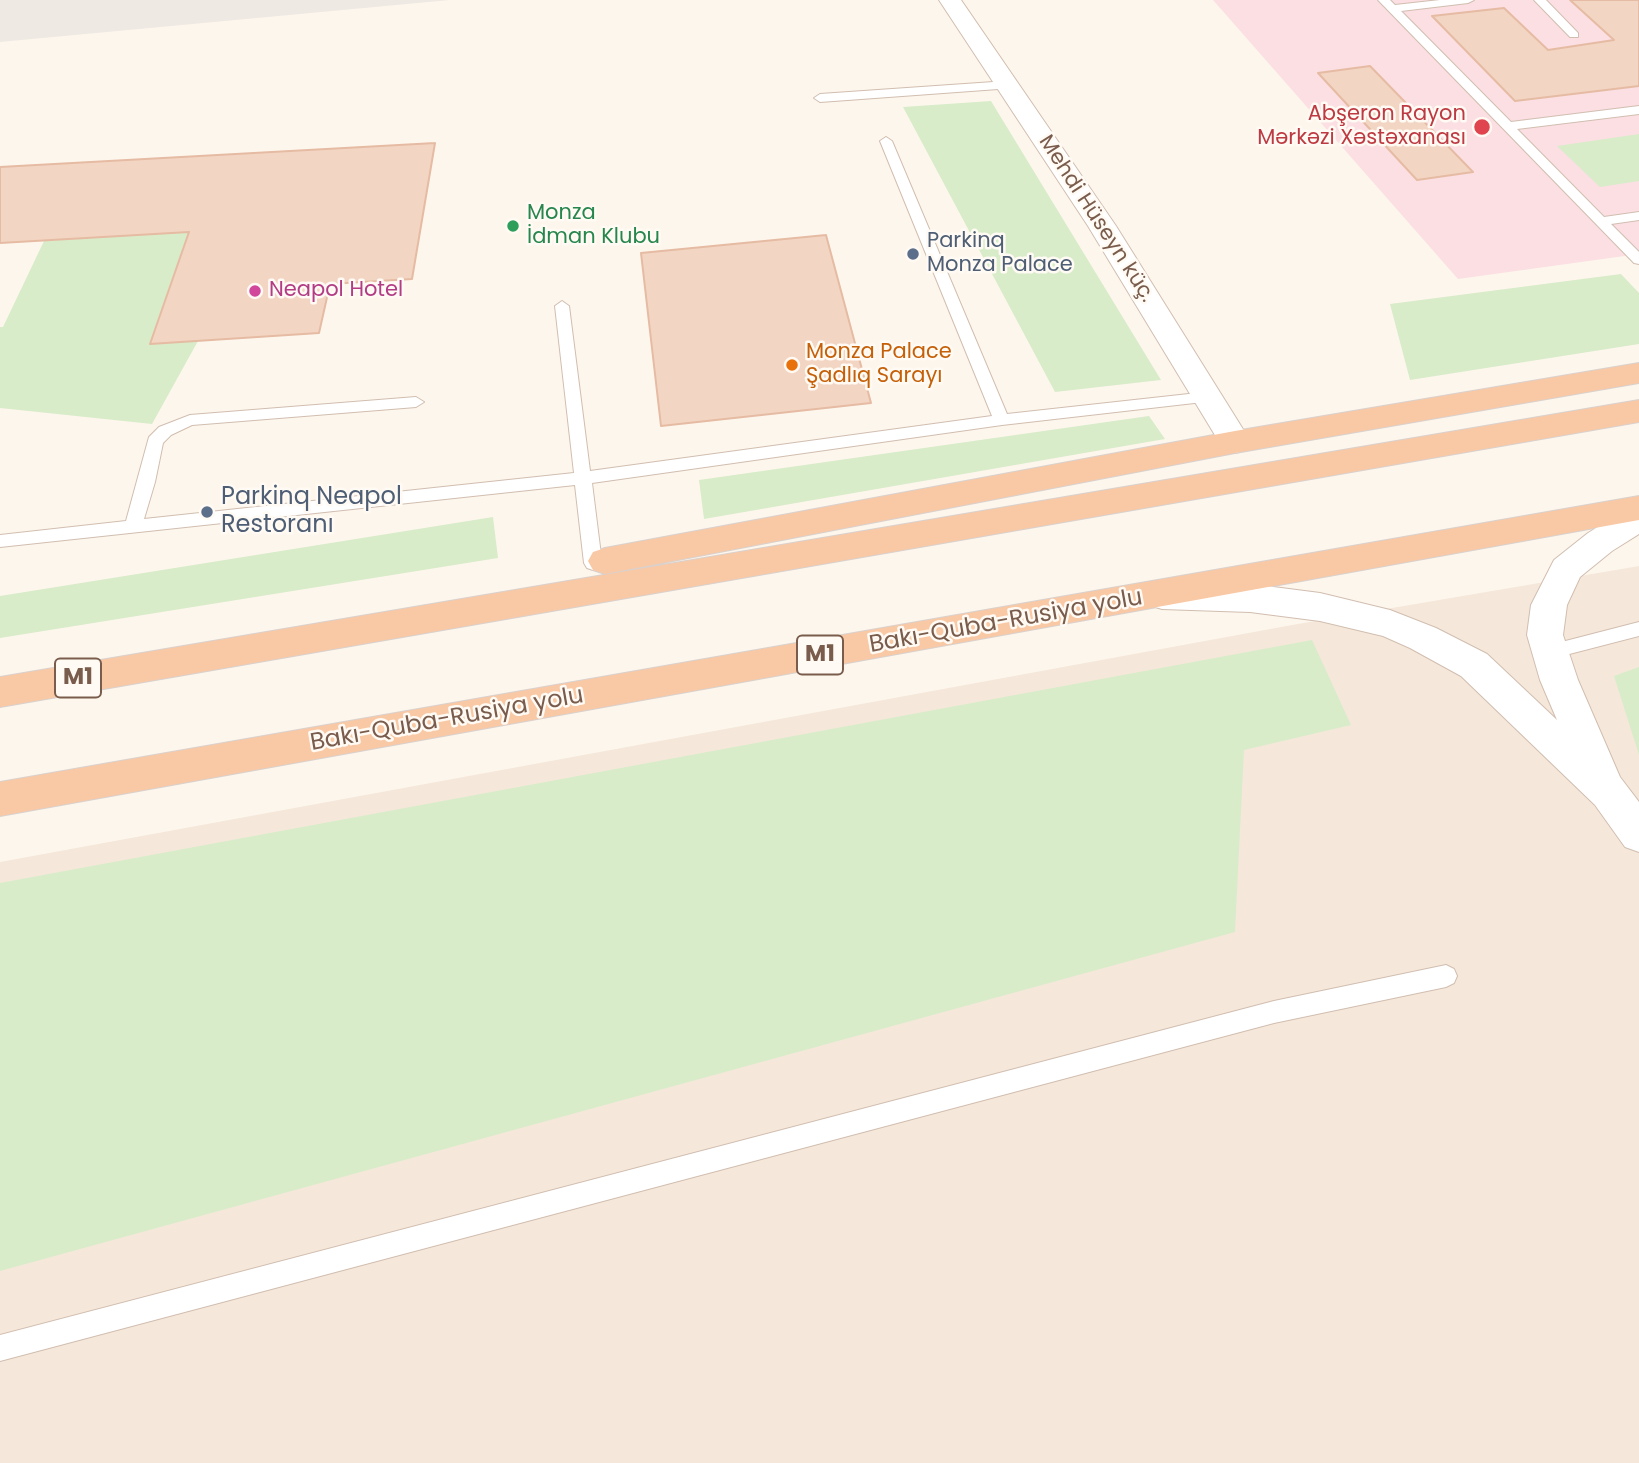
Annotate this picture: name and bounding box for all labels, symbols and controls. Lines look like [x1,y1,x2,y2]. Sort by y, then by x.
place label: Abşeron Rayon Mərkəzi Xəstəxanası [1257,102,1466,152]
marker: Abşeron Rayon Mərkəzi Xəstəxanası [1472,117,1492,137]
street label: Mehdi Hüseyn küç. [1033,131,1159,307]
place label: Monza İdman Klubu [527,201,660,251]
marker: Monza İdman Klubu [505,218,521,234]
place label: Parkinq Monza Palace [927,229,1073,279]
marker: Parkinq Monza Palace [905,246,921,262]
place label: Neapol Hotel [269,278,403,304]
marker: Neapol Hotel [247,283,263,299]
place label: Monza Palace Şadlıq Sarayı [806,340,952,390]
marker: Monza Palace Şadlıq Sarayı [784,357,800,373]
place label: Parkinq Neapol Restoranı [221,484,402,540]
marker: Parkinq Neapol Restoranı [199,504,215,520]
street label: Bakı-Quba-Rusiya yolu [867,584,1145,660]
road number: M1 [797,636,843,674]
road number: M1 [55,658,101,698]
street label: Bakı-Quba-Rusiya yolu [308,682,586,758]

